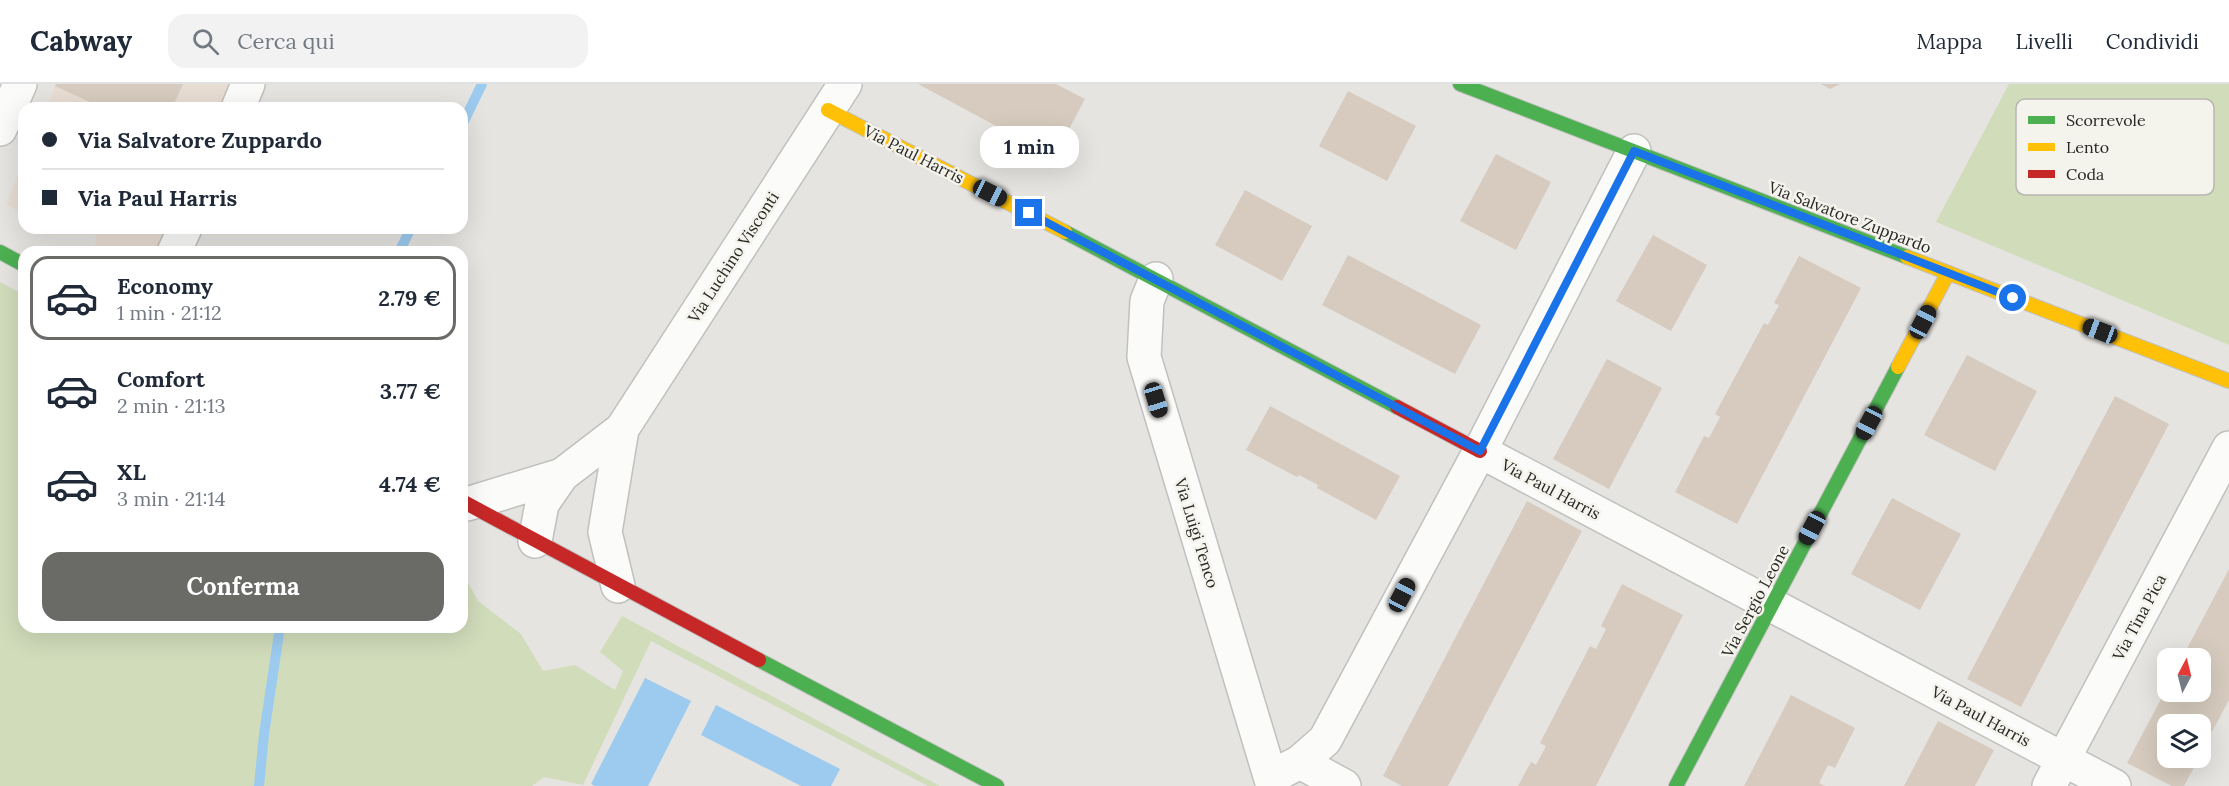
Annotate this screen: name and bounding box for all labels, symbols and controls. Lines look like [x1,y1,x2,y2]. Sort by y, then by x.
search box [168,14,588,68]
text: Cabway [30,23,132,59]
icon: search [189,25,222,58]
text: Cerca qui [237,27,335,55]
text: Mappa [1917,28,1983,55]
text: Livelli [2016,28,2073,55]
text: Condividi [2106,28,2199,55]
legend [2016,99,2214,195]
text: Scorrevole [2066,110,2146,130]
street label: Via Paul Harris [860,120,967,188]
text: Via Salvatore Zuppardo [78,126,322,154]
callout: 1 min [980,126,1078,168]
text: 1 min [1004,134,1055,159]
text: Lento [2066,137,2109,157]
text: Coda [2066,164,2104,184]
street label: Via Salvatore Zuppardo [1765,176,1934,257]
car [970,177,1010,209]
text: Via Paul Harris [78,184,237,212]
street label: Via Luchino Visconti [683,188,783,327]
route end [1015,199,1042,226]
icon: car [45,271,99,325]
text: Economy [117,272,213,300]
text: 2.79 € [378,284,441,312]
route start [1999,284,2026,311]
text: 1 min · 21:12 [117,300,222,325]
car [1907,302,1939,342]
car [2080,316,2120,346]
icon: car [45,364,99,418]
text: Comfort [117,365,205,393]
text: 3.77 € [380,377,441,405]
car [1142,380,1170,420]
text: 2 min · 21:13 [117,393,226,418]
car [1853,403,1885,443]
street label: Via Paul Harris [1497,454,1604,524]
icon: car [45,457,99,511]
text: XL [117,458,146,486]
text: 4.74 € [379,470,441,498]
street label: Via Luigi Tenco [1170,475,1223,590]
text: 3 min · 21:14 [117,486,226,511]
car [1796,508,1828,548]
street label: Via Sergio Leone [1716,541,1793,662]
button: Conferma [42,552,444,621]
street label: Via Tina Pica [2107,570,2170,665]
car [1386,575,1418,615]
north arrow [2157,648,2211,702]
map controls [2157,648,2211,768]
street label: Via Paul Harris [1927,681,2034,751]
button: layers [2157,714,2211,768]

